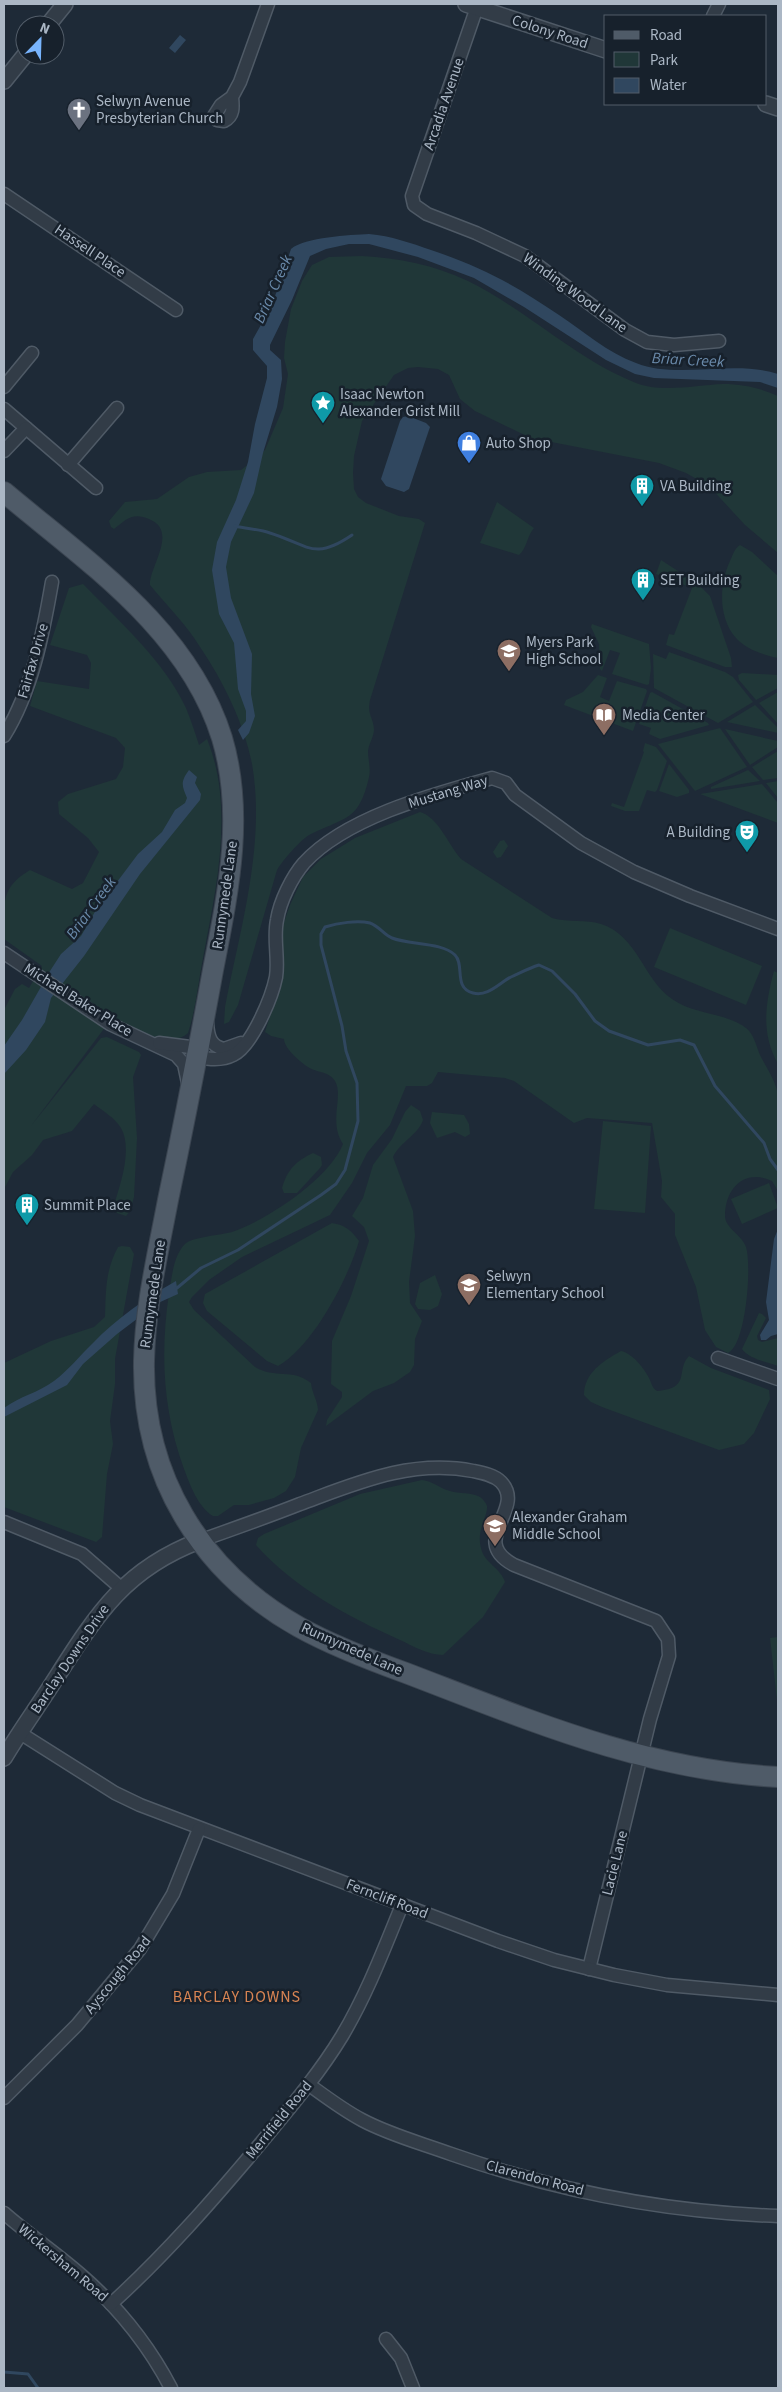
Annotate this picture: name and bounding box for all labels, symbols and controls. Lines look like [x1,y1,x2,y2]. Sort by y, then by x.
street label: Colony Road [509,10,591,54]
north arrow [15,15,65,65]
legend [604,15,767,105]
text: N [36,18,53,40]
text: Road [650,25,682,46]
text: Park [650,50,679,71]
street label: Arcadia Avenue [418,55,470,153]
text: Water [650,75,687,96]
place label: Selwyn Avenue Presbyterian Church [96,91,223,129]
church icon: Selwyn Avenue Presbyterian Church [66,97,92,131]
street label: Hassell Place [50,219,130,283]
street label: Winding Wood Lane [519,248,631,338]
water label: Briar Creek [248,251,298,327]
water label: Briar Creek [651,347,725,373]
place label: Isaac Newton Alexander Grist Mill [340,384,460,422]
place icon: Isaac Newton Alexander Grist Mill [310,390,336,424]
shop icon: Auto Shop [456,430,482,464]
place label: Auto Shop [486,433,551,454]
building icon: VA Building [629,473,655,507]
place label: VA Building [660,476,731,497]
building icon: SET Building [630,567,656,601]
place label: SET Building [660,570,740,591]
street label: Fairfax Drive [12,621,54,701]
place label: Myers Park High School [526,632,601,670]
school or university icon: Myers Park High School [496,638,522,672]
library icon: Media Center [591,702,617,736]
place label: Media Center [622,705,705,726]
street label: Mustang Way [406,770,490,814]
theatre icon: A Building [734,819,760,853]
place label: A Building [667,822,730,843]
street label: Runnymede Lane [207,839,243,951]
water label: Briar Creek [61,872,121,944]
street label: Michael Baker Place [20,958,136,1042]
building icon: Summit Place [14,1192,40,1226]
place label: Summit Place [44,1195,131,1216]
street label: Runnymede Lane [135,1238,171,1350]
place label: Selwyn Elementary School [486,1266,604,1304]
school or university icon: Selwyn Elementary School [456,1272,482,1306]
place label: Alexander Graham Middle School [512,1507,627,1545]
school or university icon: Alexander Graham Middle School [482,1513,508,1547]
street label: Barclay Downs Drive [26,1600,114,1718]
street label: Runnymede Lane [298,1617,406,1681]
street label: Lacie Lane [597,1828,633,1898]
street label: Ferncliff Road [343,1874,431,1924]
street label: Ayscough Road [80,1931,156,2019]
district label: BARCLAY DOWNS [173,1986,301,2008]
street label: Merrifield Road [241,2076,317,2164]
street label: Clarendon Road [484,2155,586,2201]
street label: Wickersham Road [13,2219,113,2307]

